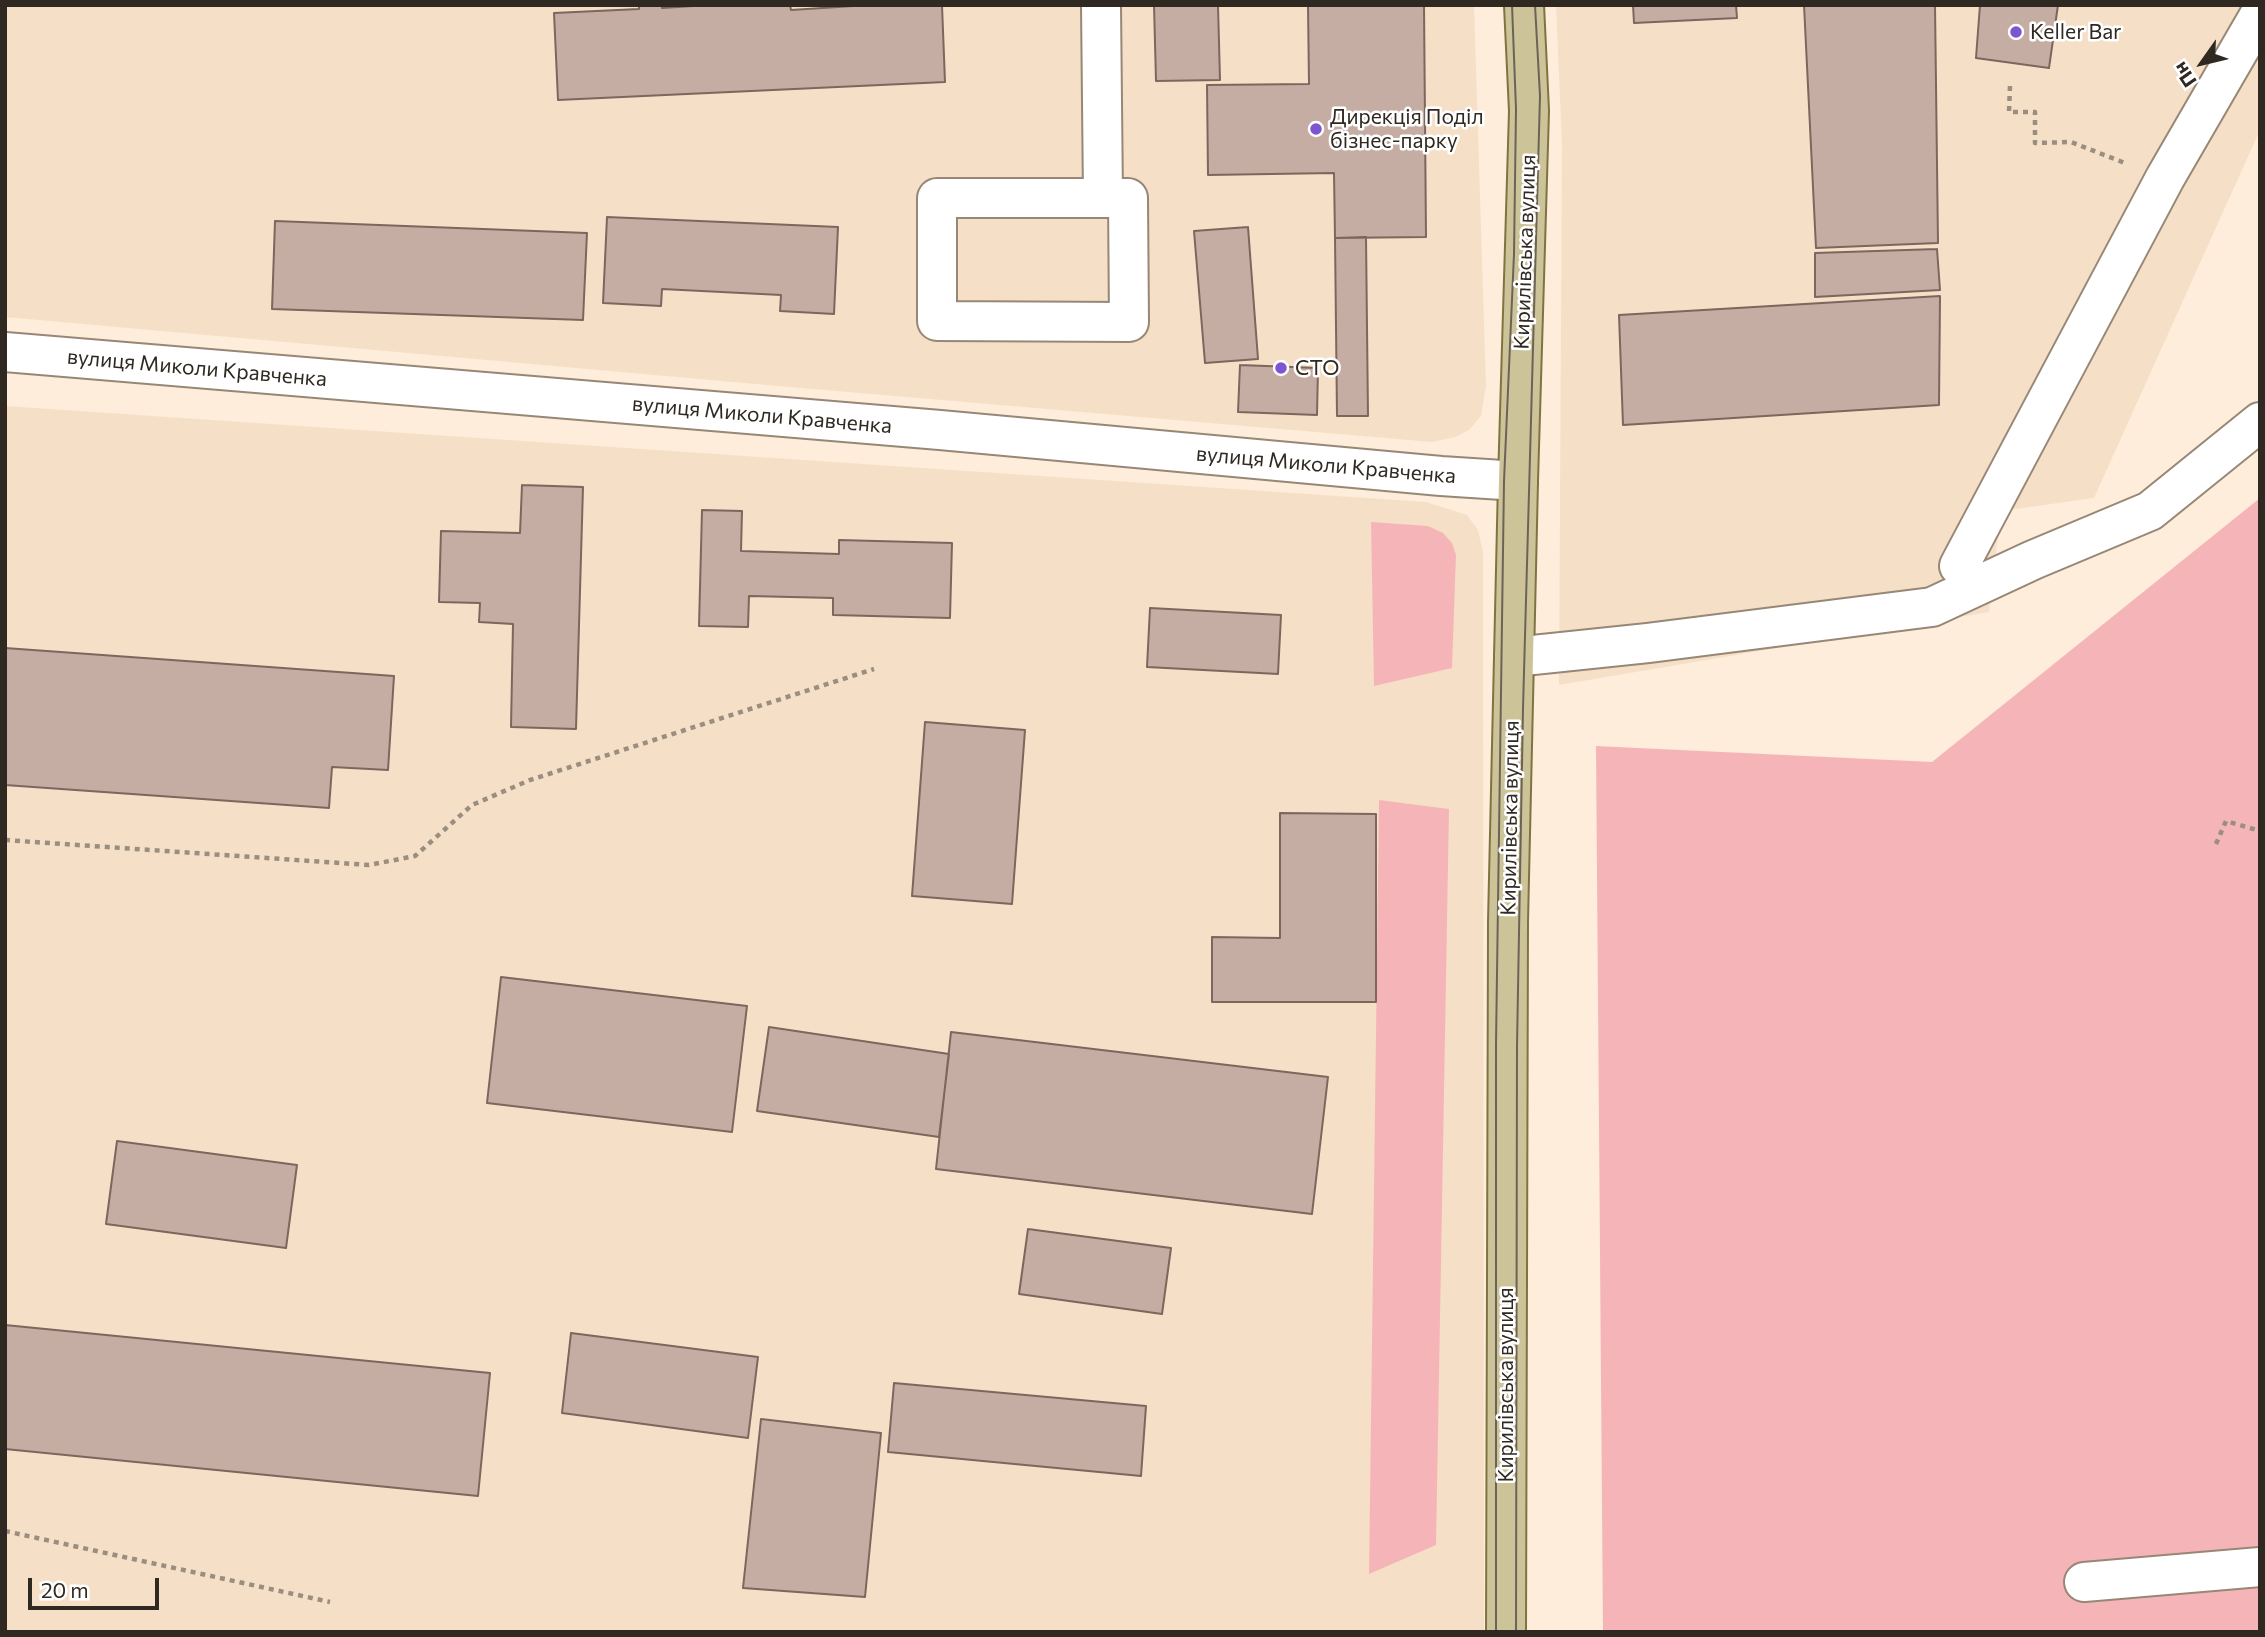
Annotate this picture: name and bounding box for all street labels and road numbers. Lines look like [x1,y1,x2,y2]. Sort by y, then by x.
street label: Кирилівська вулиця [1509,154,1541,350]
street label: вулиця Миколи Кравченка [66,344,328,392]
street label: вулиця Миколи Кравченка [631,391,893,439]
street label: вулиця Миколи Кравченка [1195,441,1457,489]
street label: Кирилівська вулиця [1496,720,1524,916]
street label: Кирилівська вулиця [1493,1287,1519,1483]

